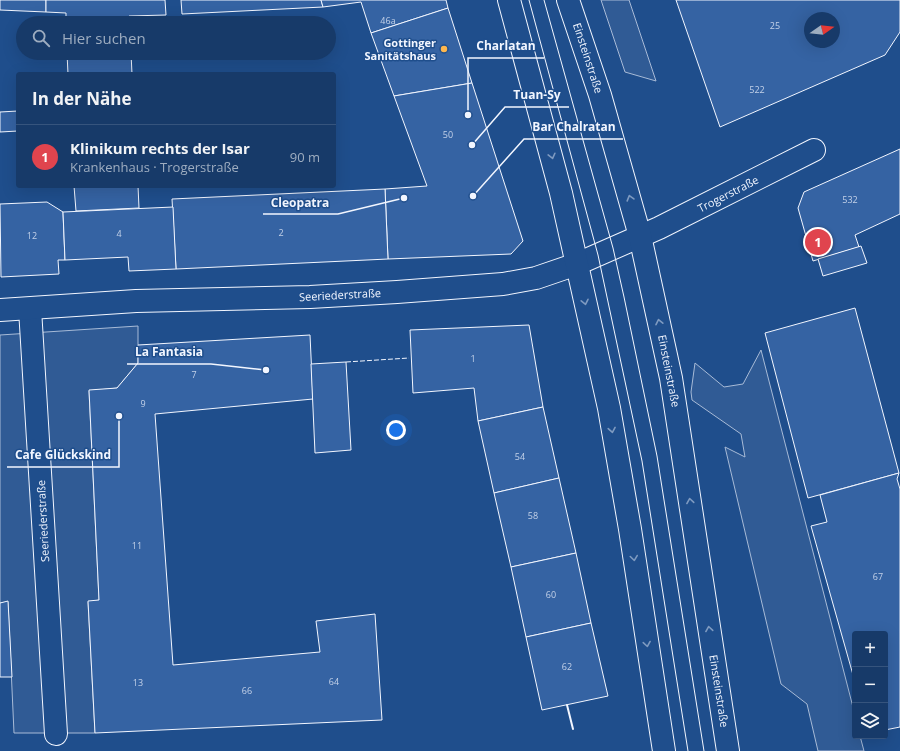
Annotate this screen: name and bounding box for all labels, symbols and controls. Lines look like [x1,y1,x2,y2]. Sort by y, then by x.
north arrow [804,12,840,48]
house number: 46a [380,14,396,27]
search box [16,16,336,60]
house number: 25 [770,19,780,32]
street label: Einsteinstraße [570,21,607,95]
icon: search [30,27,52,49]
text: Hier suchen [62,28,146,48]
callout: Charlatan [468,34,544,58]
place label: Gottinger Sanitätshaus [364,35,437,63]
text: Charlatan [476,37,536,54]
marker: Gottinger Sanitätshaus [439,44,449,54]
callout: Tuan-Sy [505,83,569,107]
house number: 522 [749,83,765,96]
text: Tuan-Sy [513,86,561,103]
text: In der Nähe [32,87,131,110]
callout: Bar Chalratan [524,115,623,139]
text: Bar Chalratan [532,118,616,135]
house number: 50 [443,128,453,141]
text: Klinikum rechts der Isar [70,138,250,158]
text: 1 [41,148,49,166]
text: 90 m [290,148,320,166]
one-way arrow [547,152,556,159]
text: Krankenhaus · Trogerstraße [70,158,239,176]
street label: Trogerstraße [695,172,761,215]
callout: Cleopatra [263,190,338,214]
house number: 532 [842,193,858,206]
text: Cleopatra [271,194,329,211]
one-way arrow [626,195,635,202]
house number: 2 [278,226,284,239]
house number: 4 [116,227,122,240]
pin: 1 [805,227,831,257]
house number: 12 [27,229,37,242]
street label: Seeriederstraße [299,285,381,304]
one-way arrow [581,299,589,306]
one-way arrow [655,318,663,325]
street label: Einsteinstraße [655,333,684,408]
callout: La Fantasia [127,340,211,364]
text: La Fantasia [135,343,203,360]
house number: 1 [470,352,476,365]
house number: 7 [191,368,197,381]
house number: 9 [140,397,146,410]
your location [386,420,406,440]
one-way arrow [608,426,616,433]
callout: Cafe Glückskind [7,443,119,467]
text: Cafe Glückskind [15,446,111,463]
house number: 54 [515,450,525,463]
street label: Seeriederstraße [33,480,52,562]
one-way arrow [686,498,695,504]
house number: 58 [528,509,538,522]
house number: 11 [132,539,142,552]
one-way arrow [629,555,638,561]
house number: 67 [873,570,883,583]
house number: 60 [546,588,556,601]
one-way arrow [705,626,714,632]
map controls [852,631,888,739]
button: + [852,631,888,667]
one-way arrow [642,641,651,647]
street label: Einsteinstraße [706,654,733,728]
house number: 62 [562,660,572,673]
button: − [852,667,888,703]
house number: 64 [329,675,339,688]
house number: 13 [133,676,143,689]
house number: 66 [242,684,252,697]
button: layers [852,703,888,739]

